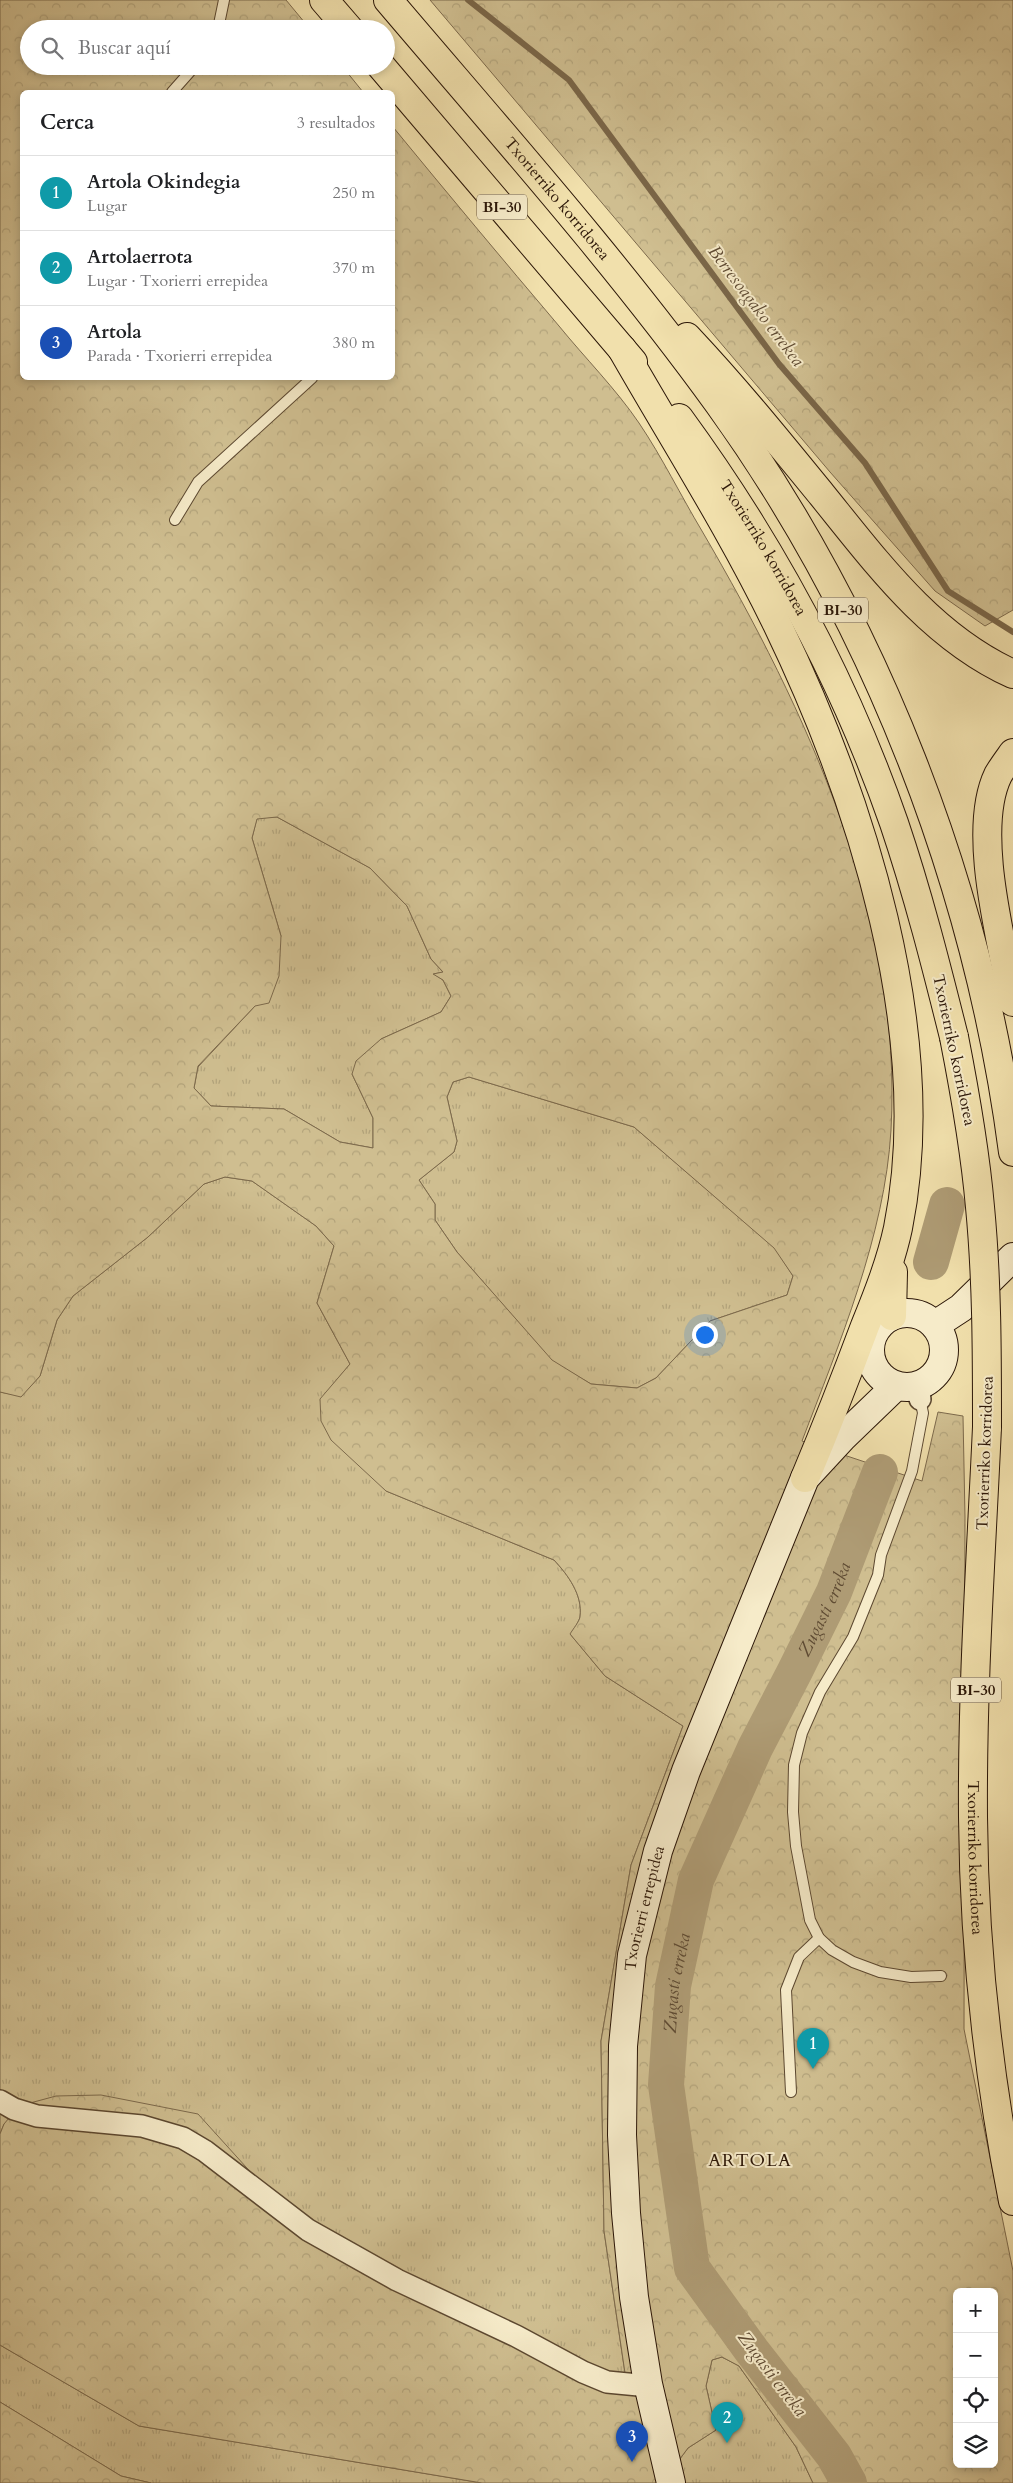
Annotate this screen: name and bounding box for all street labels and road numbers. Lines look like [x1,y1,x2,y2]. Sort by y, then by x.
street label: Txorierriko korridorea [499,133,615,265]
road number: BI-30 [477,194,527,220]
street label: Txorierriko korridorea [714,476,812,620]
road number: BI-30 [818,598,868,622]
street label: Txorierriko korridorea [927,972,981,1128]
street label: Txorierriko korridorea [971,1375,999,1530]
road number: BI-30 [951,1678,1001,1702]
street label: Txorierriko korridorea [962,1781,988,1936]
street label: Txorierri errepidea [619,1842,670,1972]

